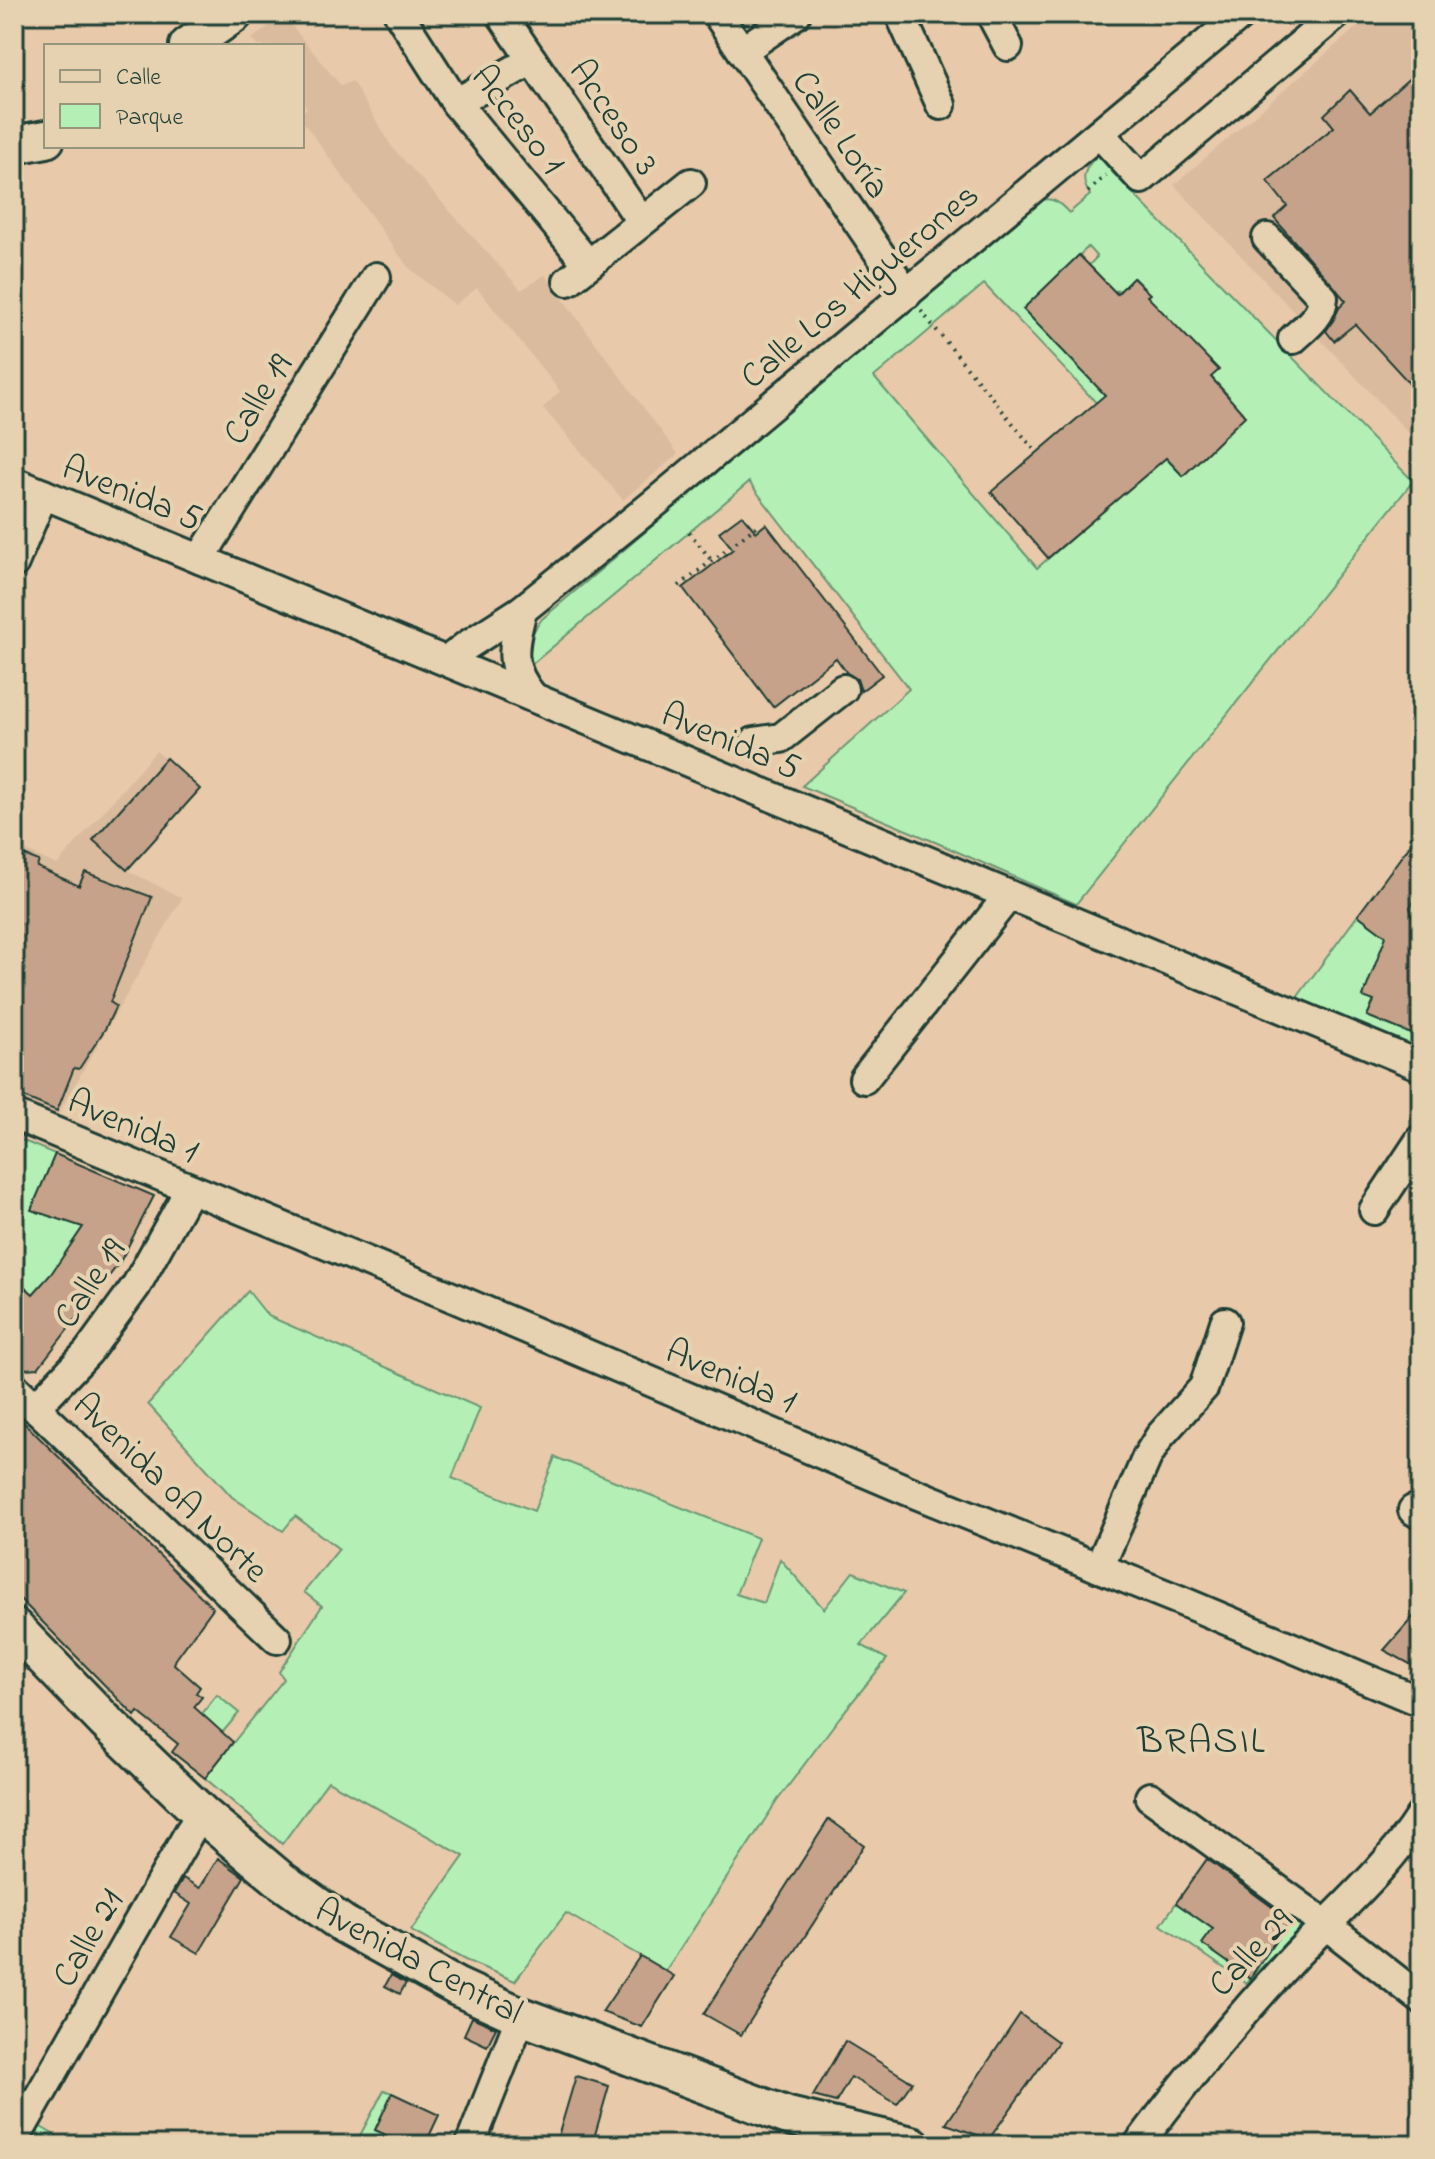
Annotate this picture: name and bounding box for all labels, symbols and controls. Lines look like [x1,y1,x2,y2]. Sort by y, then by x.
legend [44,44,304,148]
street label: Acceso 3 [554,49,671,188]
street label: Acceso 1 [456,54,577,187]
street label: Calle Loría [777,60,902,211]
text: Calle [116,61,161,96]
text: Parque [116,101,183,136]
street label: Calle Los Higuerones [730,171,992,404]
street label: Calle 19 [211,344,309,456]
street label: Avenida 5 [53,443,209,547]
street label: Avenida 5 [652,690,808,796]
street label: Avenida 1 [59,1077,206,1179]
street label: Calle 19 [42,1229,141,1340]
street label: Avenida 1 [657,1327,804,1429]
street label: Avenida 0A Norte [59,1381,280,1598]
district label: BRASIL [1136,1715,1267,1771]
street label: Calle 21 [41,1880,139,1998]
street label: Avenida Central [305,1886,531,2040]
street label: Calle 29 [1197,1897,1308,2011]

